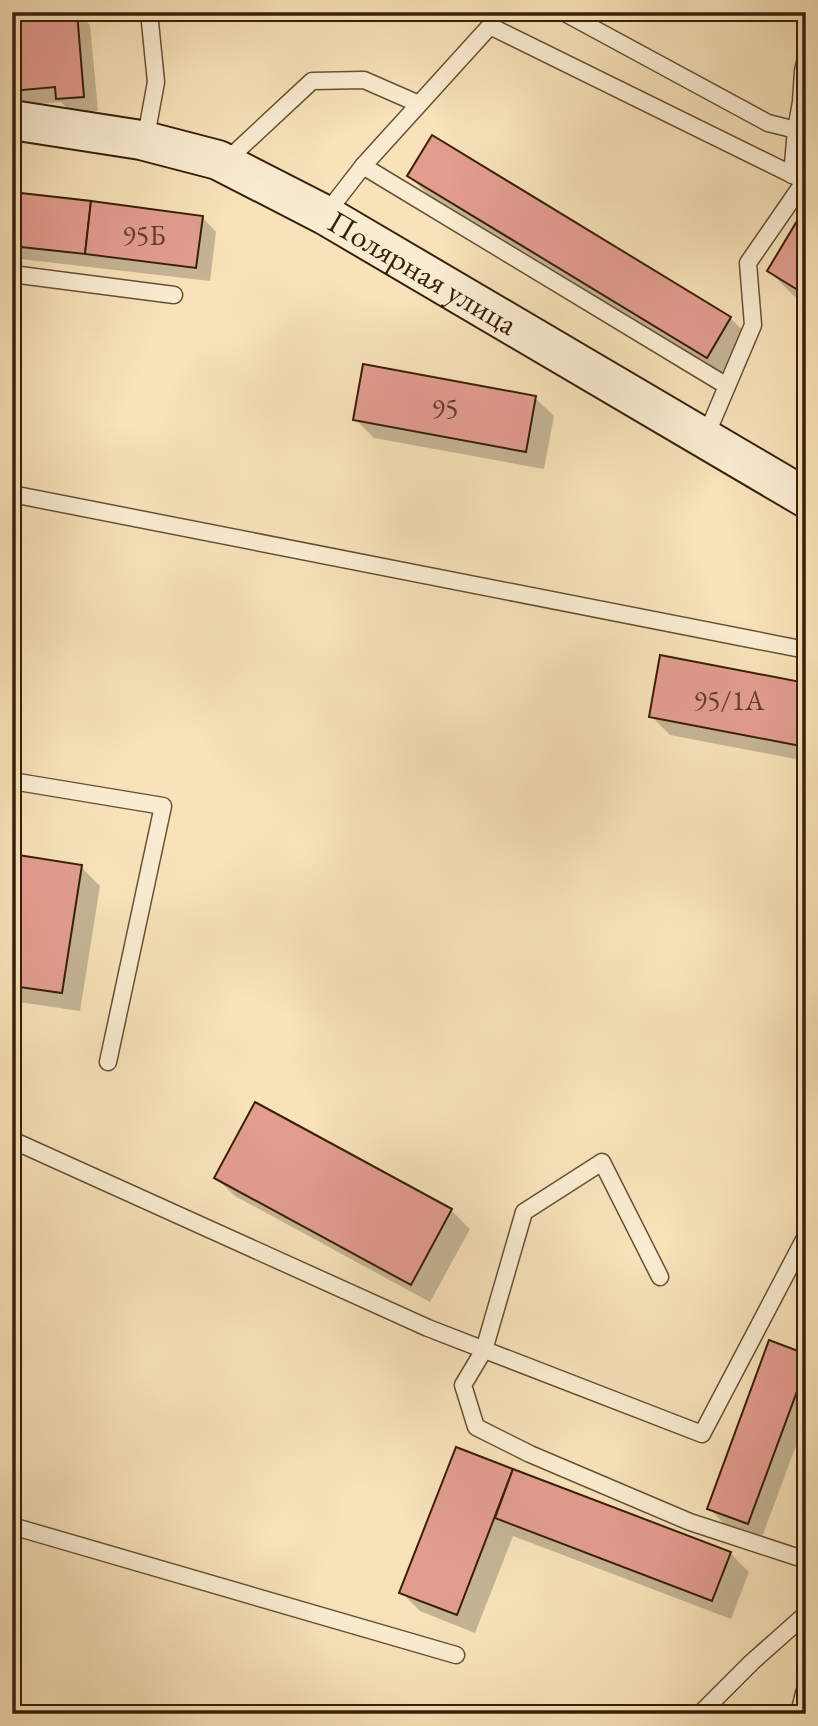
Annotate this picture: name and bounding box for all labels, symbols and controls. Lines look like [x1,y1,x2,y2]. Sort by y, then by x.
street label: Полярная улица [321,201,525,345]
house number: 95Б [122,217,166,253]
house number: 95 [432,390,458,426]
house number: 95/1А [694,682,765,718]

